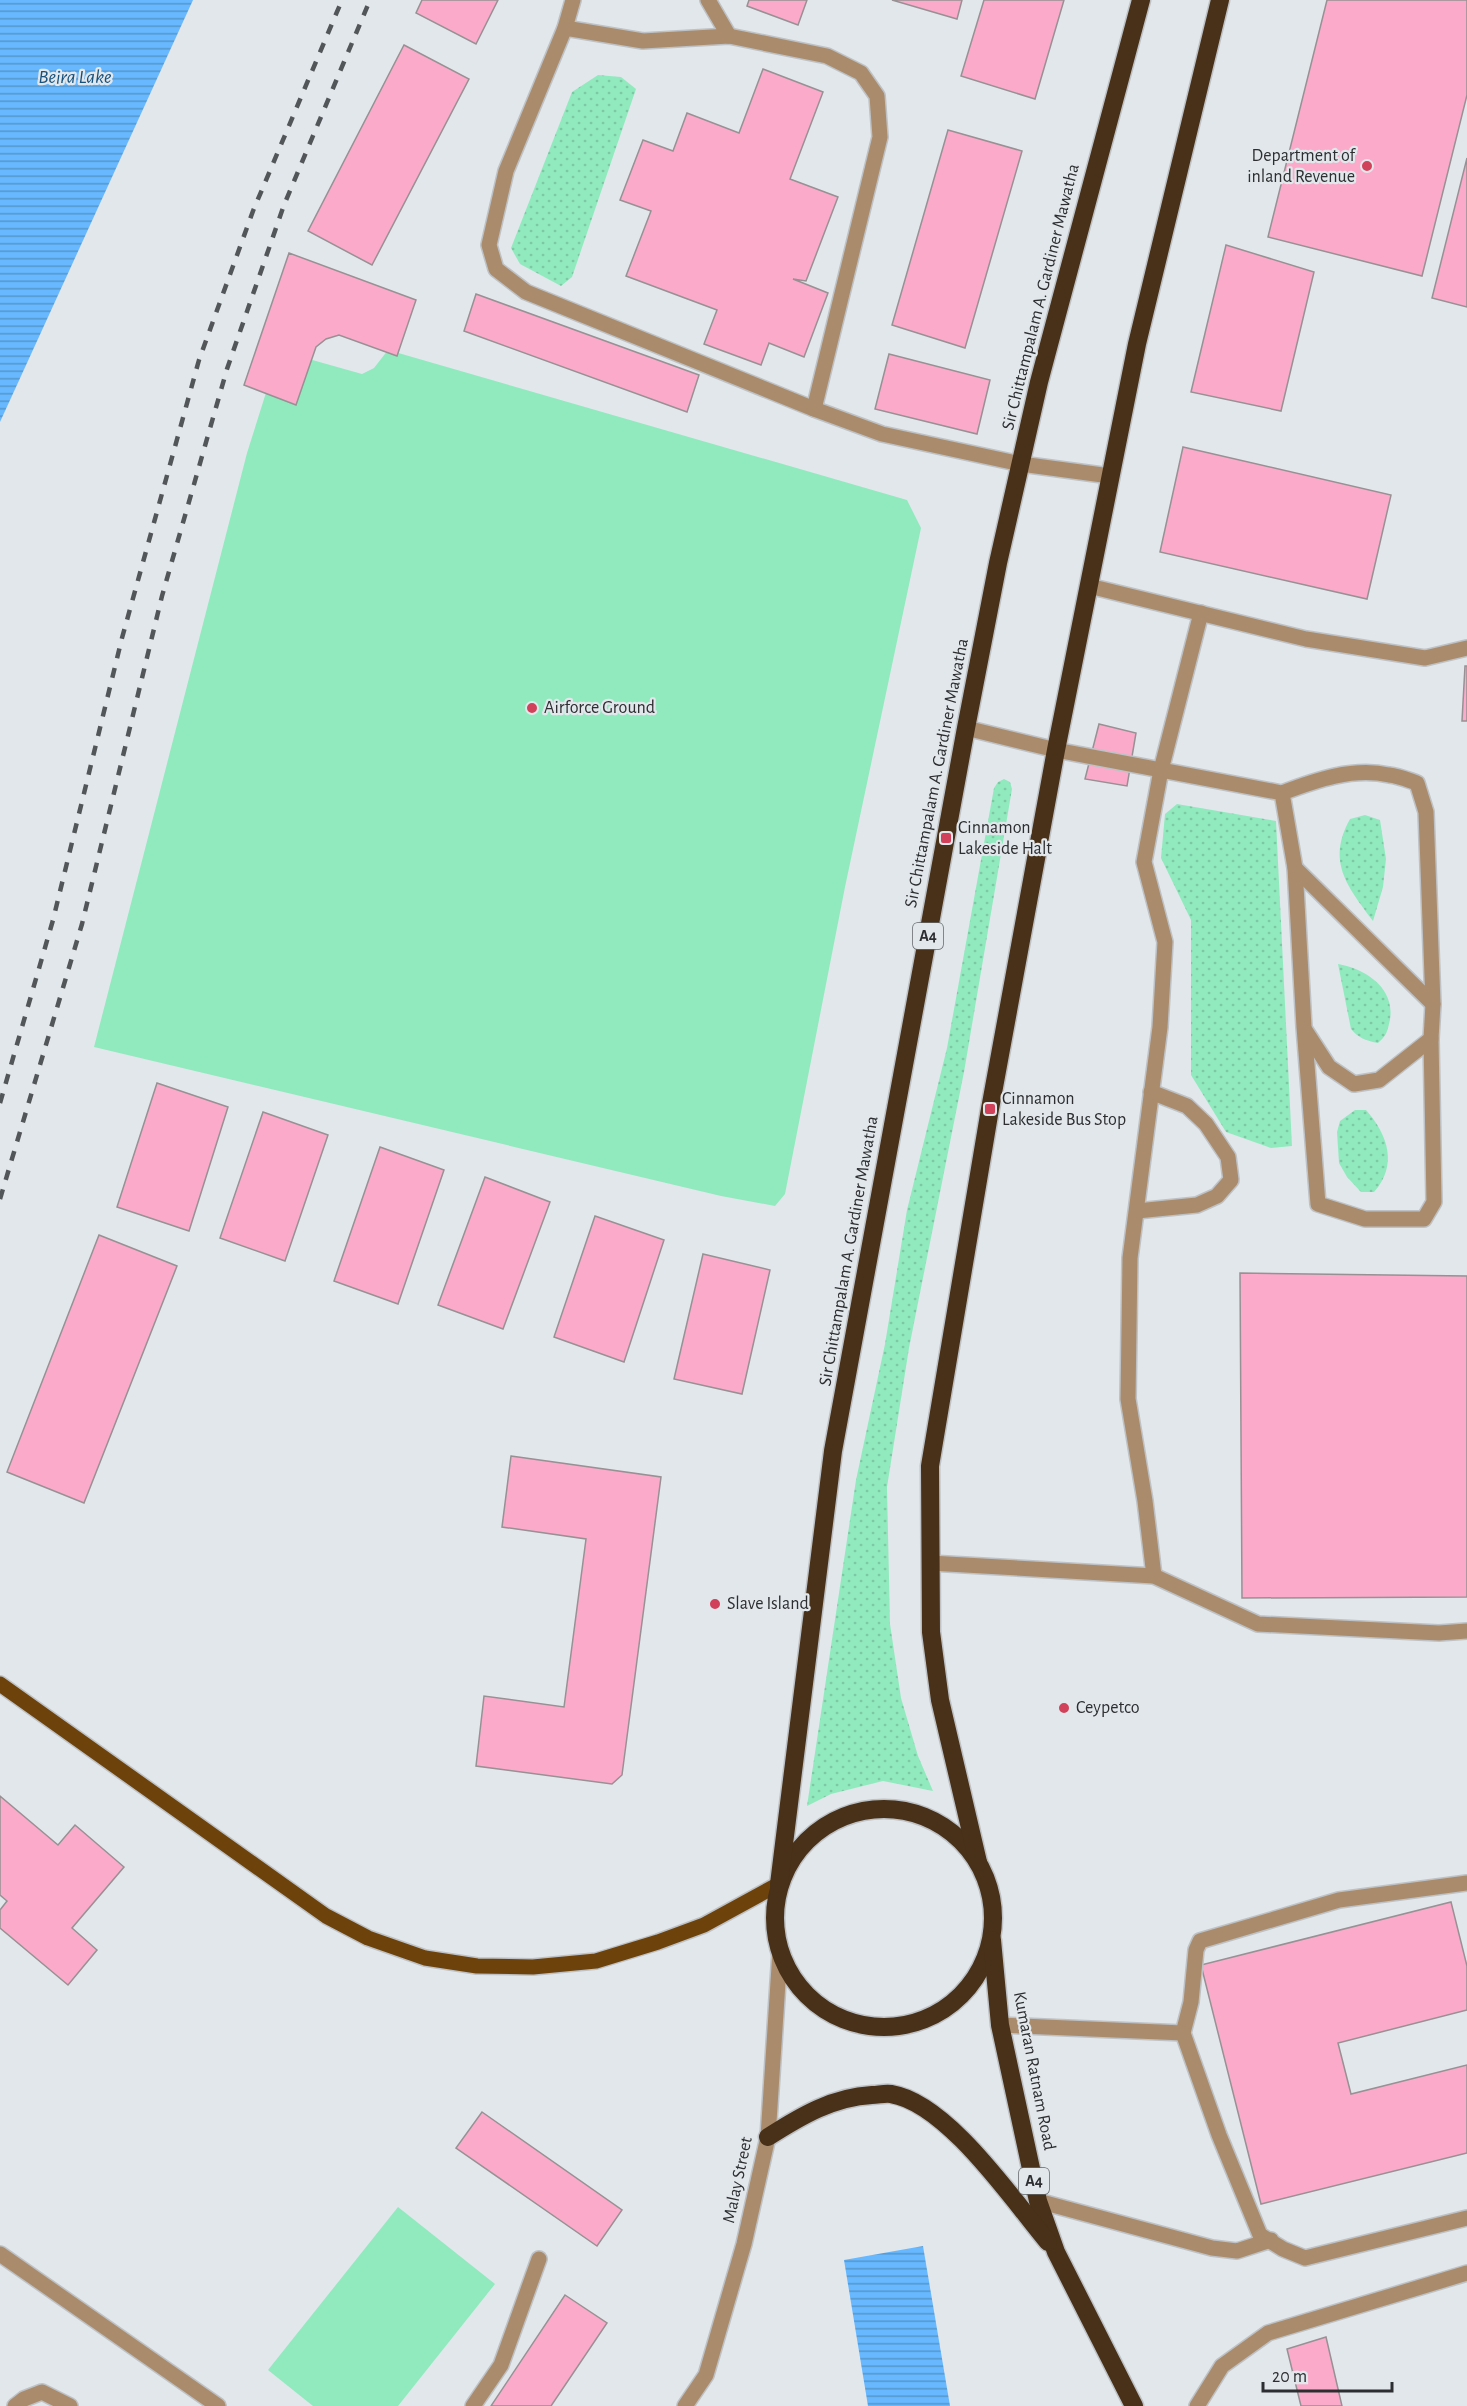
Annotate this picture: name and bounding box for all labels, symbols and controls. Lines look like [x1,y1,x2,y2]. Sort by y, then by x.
water label: Beira Lake [38,67,112,87]
place label: Department of inland Revenue [1247,147,1357,186]
marker: Department of inland Revenue [1360,159,1374,173]
street label: Sir Chittampalam A. Gardiner Mawatha [999,162,1083,432]
street label: Sir Chittampalam A. Gardiner Mawatha [902,637,972,909]
place label: Airforce Ground [544,699,655,717]
marker: Airforce Ground [525,701,539,715]
place label: Cinnamon Lakeside Halt [958,819,1052,858]
marker: Cinnamon Lakeside Halt [939,831,953,845]
road number: A4 [913,923,943,949]
place label: Cinnamon Lakeside Bus Stop [1002,1090,1126,1129]
marker: Cinnamon Lakeside Bus Stop [983,1102,997,1116]
street label: Sir Chittampalam A. Gardiner Mawatha [816,1115,882,1387]
place label: Slave Island [727,1595,809,1613]
marker: Slave Island [708,1597,722,1611]
place label: Ceypetco [1076,1699,1140,1717]
marker: Ceypetco [1057,1701,1071,1715]
street label: Kumaran Ratnam Road [1010,1990,1058,2152]
street label: Malay Street [720,2135,756,2225]
road number: A4 [1019,2168,1049,2194]
scale bar [1263,2355,1392,2393]
text: 20 m [1272,2368,1307,2386]

